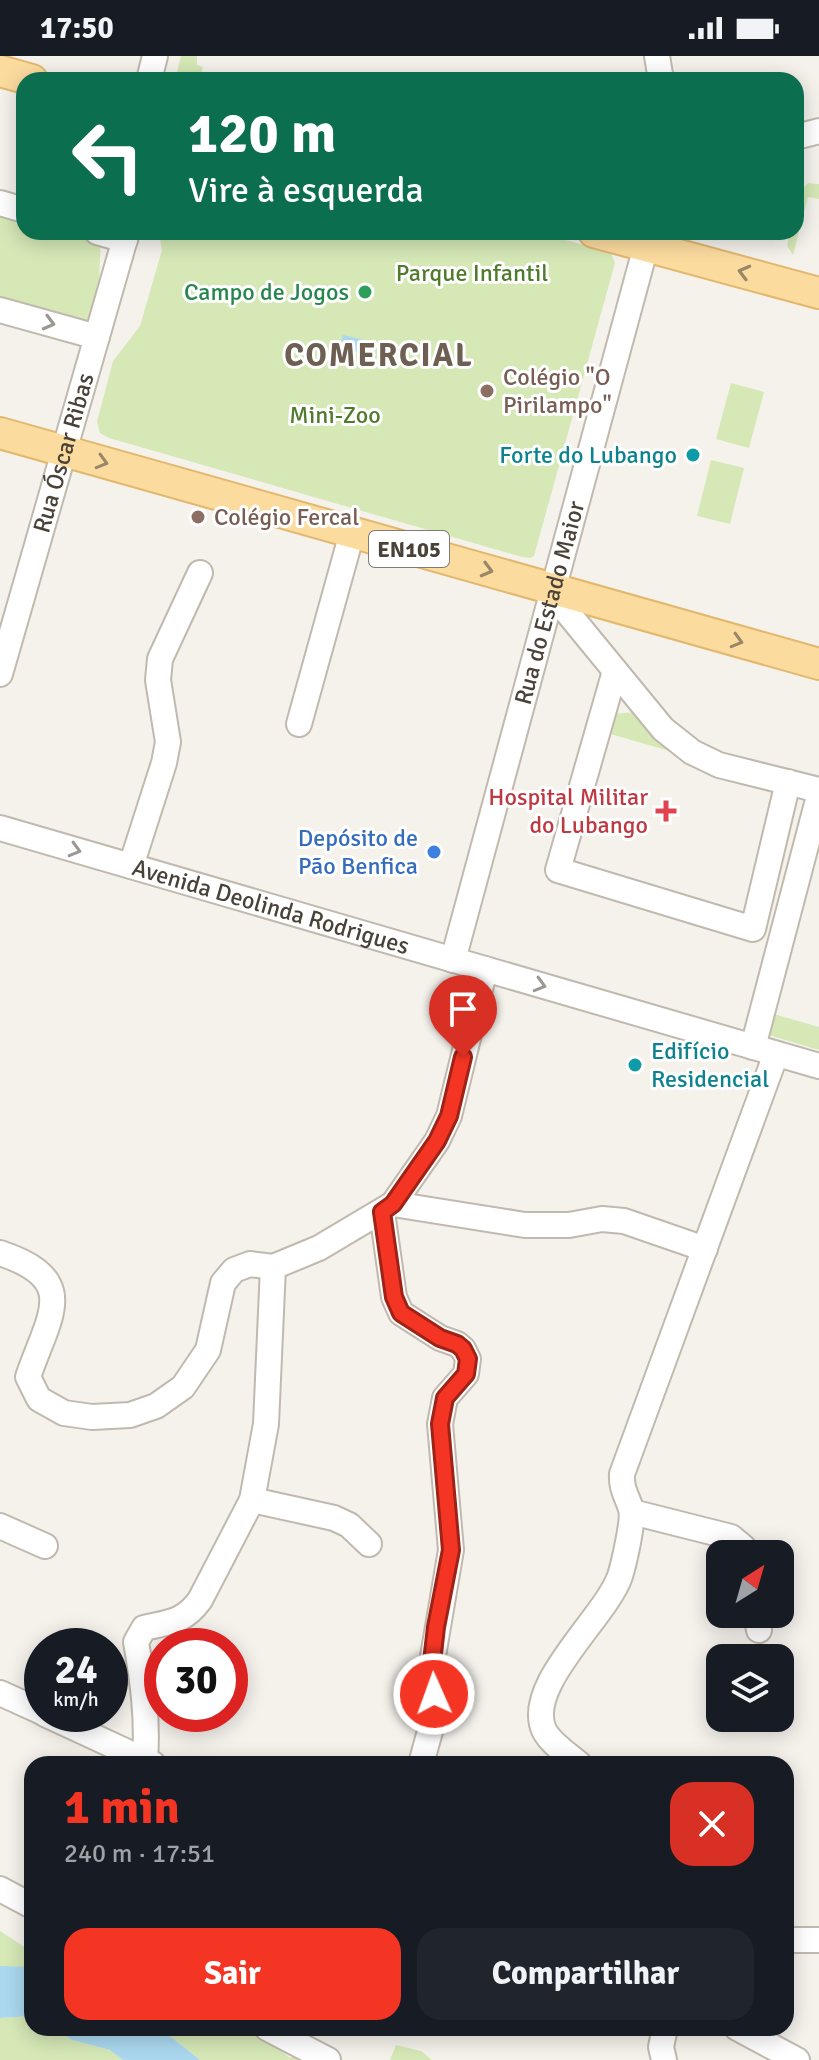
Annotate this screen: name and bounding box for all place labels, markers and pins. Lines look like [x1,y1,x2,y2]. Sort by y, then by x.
place label: Campo de Jogos [184,277,349,307]
marker: Campo de Jogos [356,283,374,301]
place label: Colégio "O Pirilampo" [503,362,612,420]
marker: Colégio "O Pirilampo" [478,382,496,400]
place label: Forte do Lubango [499,440,677,470]
marker: Forte do Lubango [684,446,702,464]
place label: Colégio Fercal [214,502,359,532]
marker: Colégio Fercal [189,508,207,526]
place label: Hospital Militar do Lubango [488,782,648,840]
marker: Hospital Militar do Lubango [655,800,677,822]
place label: Depósito de Pão Benfica [298,823,418,881]
marker: Depósito de Pão Benfica [425,843,443,861]
pin [429,975,497,1057]
place label: Edifício Residencial [651,1036,769,1094]
marker: Edifício Residencial [626,1056,644,1074]

